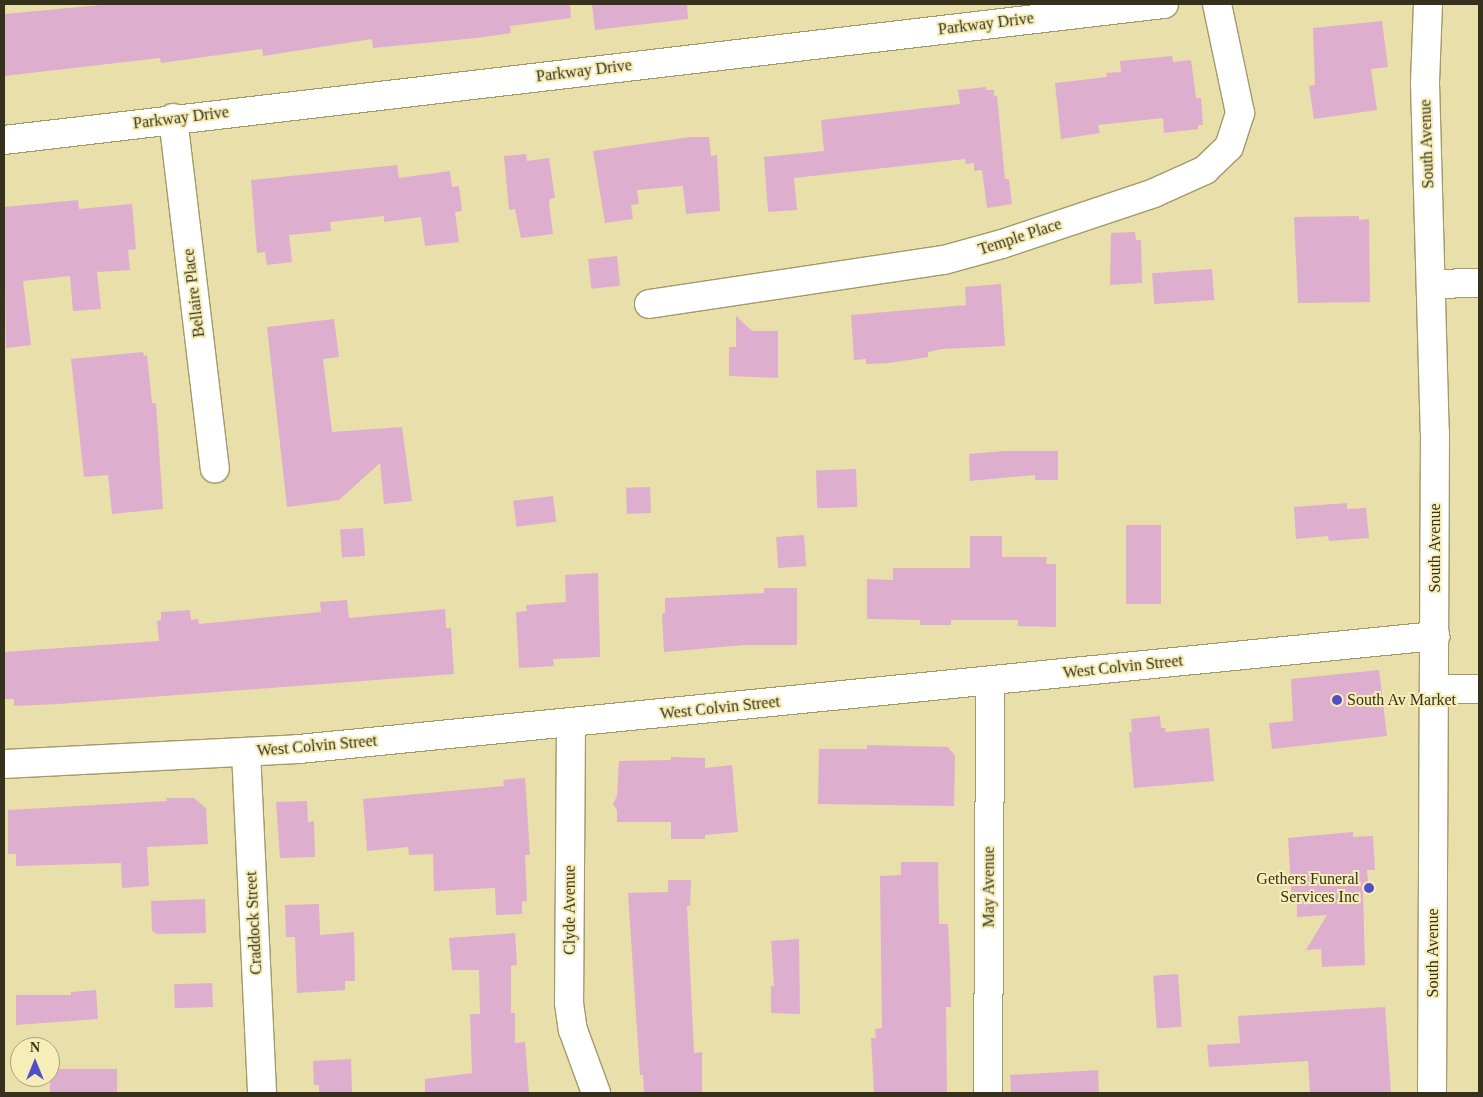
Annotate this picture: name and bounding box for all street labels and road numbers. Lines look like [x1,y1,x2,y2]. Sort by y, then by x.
street label: Parkway Drive [937,9,1035,39]
street label: Parkway Drive [535,56,633,86]
street label: South Avenue [1416,99,1438,189]
street label: Parkway Drive [132,103,230,133]
street label: Temple Place [976,215,1064,259]
street label: Bellaire Place [179,248,209,338]
street label: South Avenue [1425,503,1445,593]
street label: West Colvin Street [1062,651,1184,683]
street label: West Colvin Street [659,692,781,724]
street label: West Colvin Street [256,731,378,761]
street label: May Avenue [979,846,999,928]
street label: Clyde Avenue [560,865,580,955]
street label: Craddock Street [242,871,266,975]
street label: South Avenue [1423,908,1443,998]

